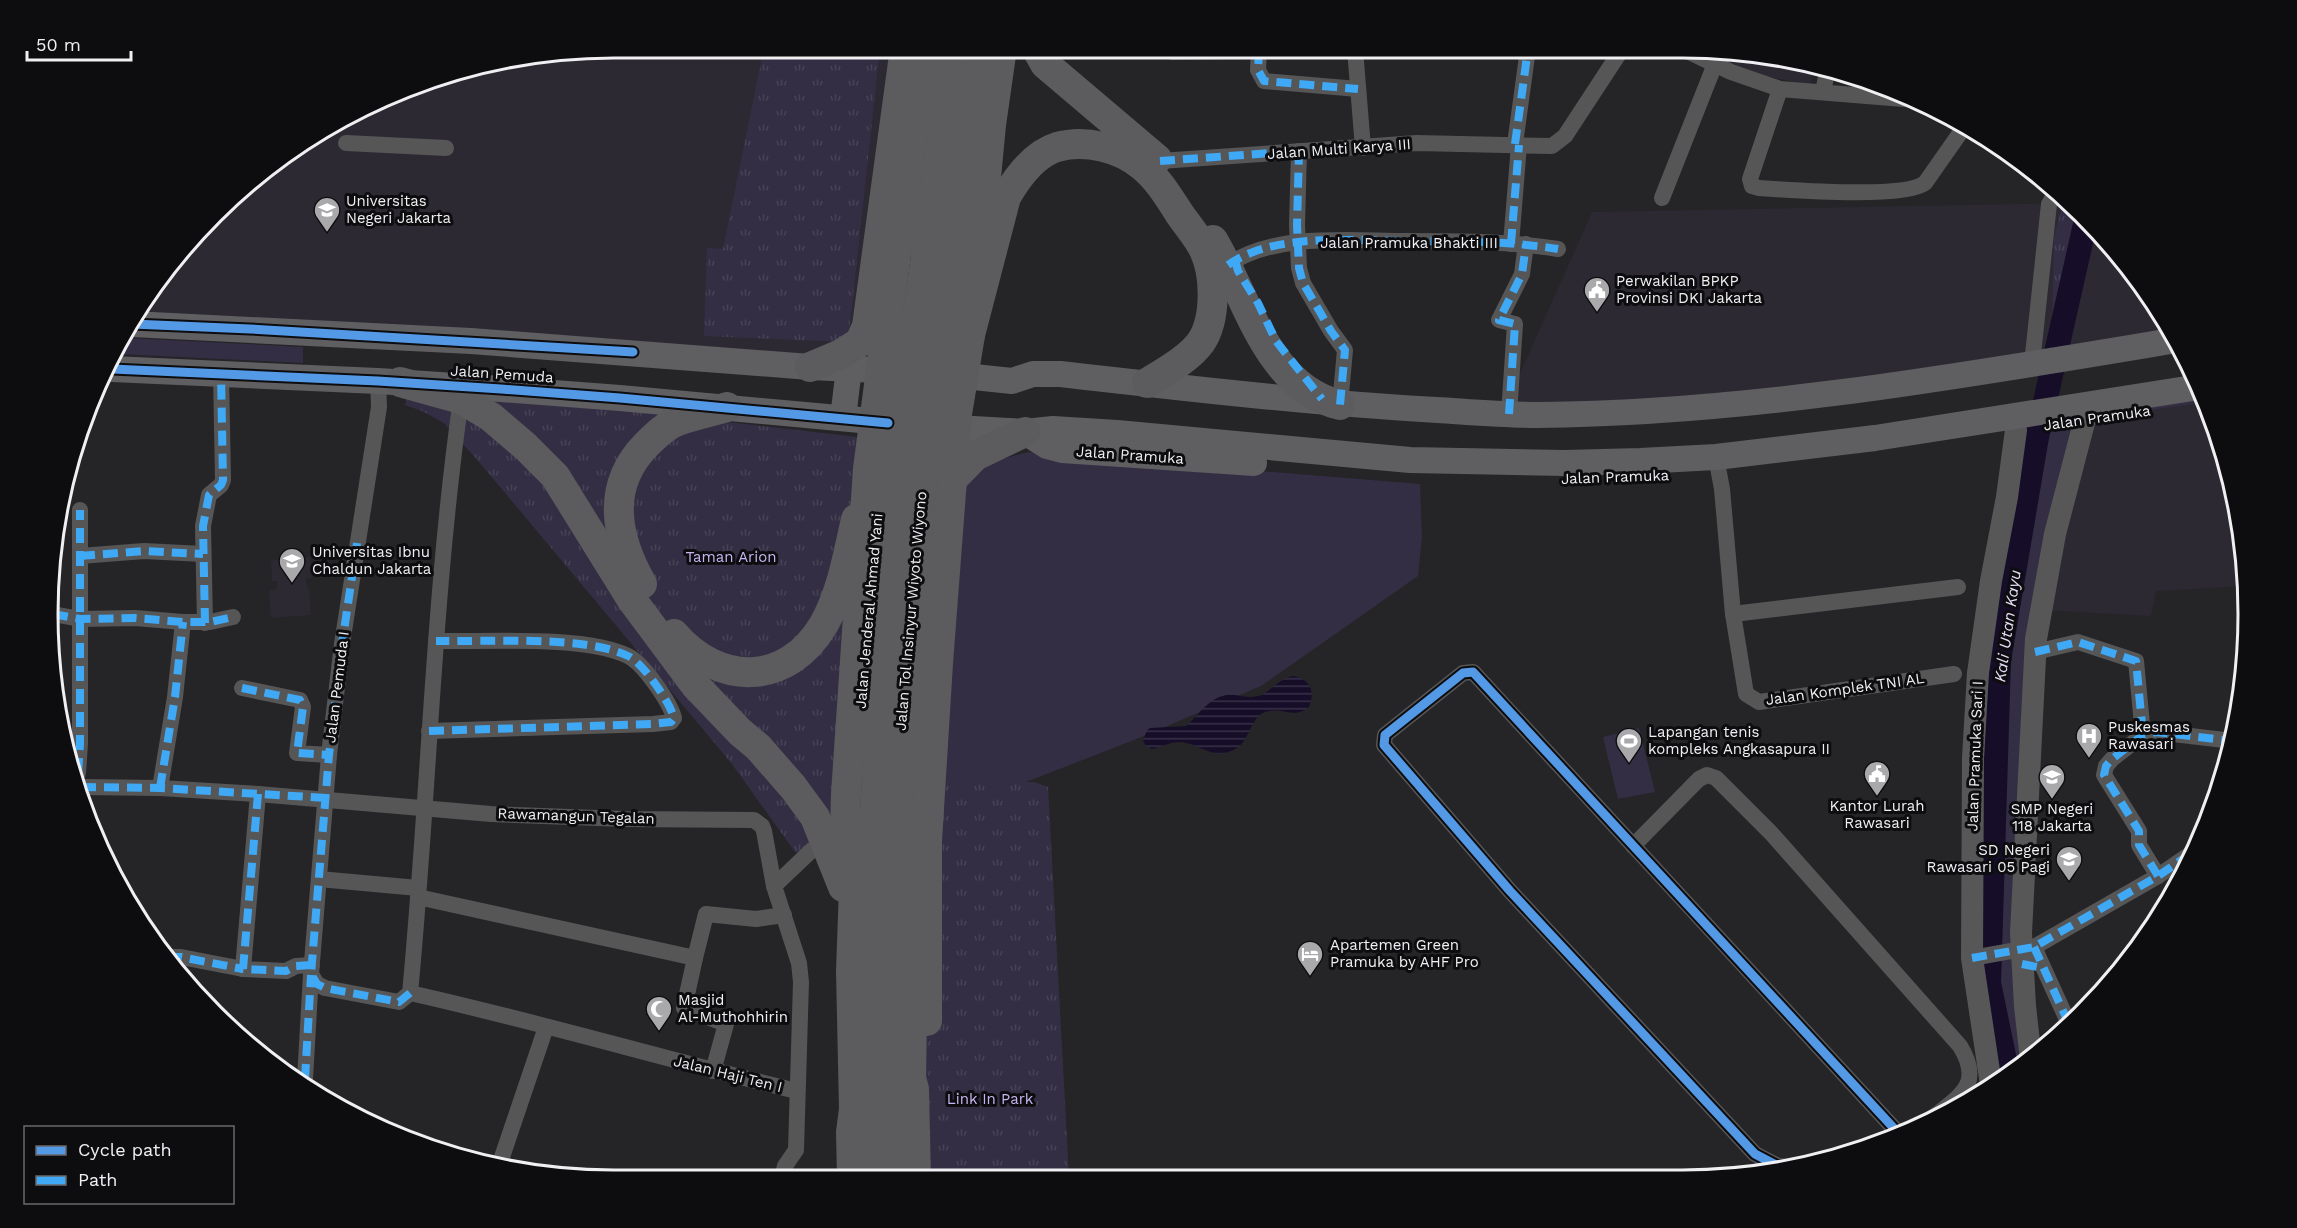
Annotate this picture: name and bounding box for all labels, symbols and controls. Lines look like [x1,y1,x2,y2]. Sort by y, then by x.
scale bar [27,24,130,62]
text: 50 m [36,34,81,55]
street label: Jalan Multi Karya III [1266,135,1412,163]
place label: Universitas Negeri Jakarta [346,192,452,227]
school or university icon: Universitas Negeri Jakarta [312,195,342,233]
street label: Jalan Pramuka Bhakti III [1320,234,1498,252]
place label: Perwakilan BPKP Provinsi DKI Jakarta [1616,272,1762,307]
public building icon: Perwakilan BPKP Provinsi DKI Jakarta [1582,275,1612,313]
street label: Jalan Pemuda [450,361,555,387]
street label: Jalan Pramuka [2042,401,2152,434]
street label: Jalan Pramuka [1075,442,1185,468]
street label: Jalan Pramuka [1561,466,1670,488]
street label: Jalan Tol Insinyur Wiyoto Wiyono [892,491,930,731]
street label: Jalan Jenderal Ahmad Yani [851,513,887,709]
place label: Universitas Ibnu Chaldun Jakarta [312,543,432,578]
school or university icon: Universitas Ibnu Chaldun Jakarta [277,546,307,584]
park label: Taman Arion [686,548,776,566]
water label: Kali Utan Kayu [1990,568,2025,683]
street label: Jalan Pemuda I [321,630,353,744]
street label: Jalan Komplek TNI AL [1764,669,1926,709]
street label: Jalan Pramuka Sari I [1963,680,1987,832]
place label: Puskesmas Rawasari [2108,718,2190,753]
hospital icon: Puskesmas Rawasari [2074,721,2104,759]
place label: Lapangan tenis kompleks Angkasapura II [1648,723,1830,758]
sports icon: Lapangan tenis kompleks Angkasapura II [1614,726,1644,764]
public building icon: Kantor Lurah Rawasari [1862,759,1892,797]
school or university icon: SMP Negeri 118 Jakarta [2037,762,2067,800]
place label: Kantor Lurah Rawasari [1829,797,1925,832]
place label: SMP Negeri 118 Jakarta [2011,800,2093,835]
street label: Rawamangun Tegalan [497,804,655,828]
place label: SD Negeri Rawasari 05 Pagi [1926,841,2050,876]
school or university icon: SD Negeri Rawasari 05 Pagi [2054,844,2084,882]
place label: Apartemen Green Pramuka by AHF Pro [1330,936,1479,971]
hotel icon: Apartemen Green Pramuka by AHF Pro [1295,939,1325,977]
place label: Masjid Al-Muthohhirin [678,991,788,1026]
mosque icon: Masjid Al-Muthohhirin [644,994,674,1032]
street label: Jalan Haji Ten I [672,1052,784,1096]
park label: Link In Park [947,1090,1034,1108]
legend [24,1126,234,1204]
text: Cycle path [78,1139,172,1160]
text: Path [78,1169,118,1190]

